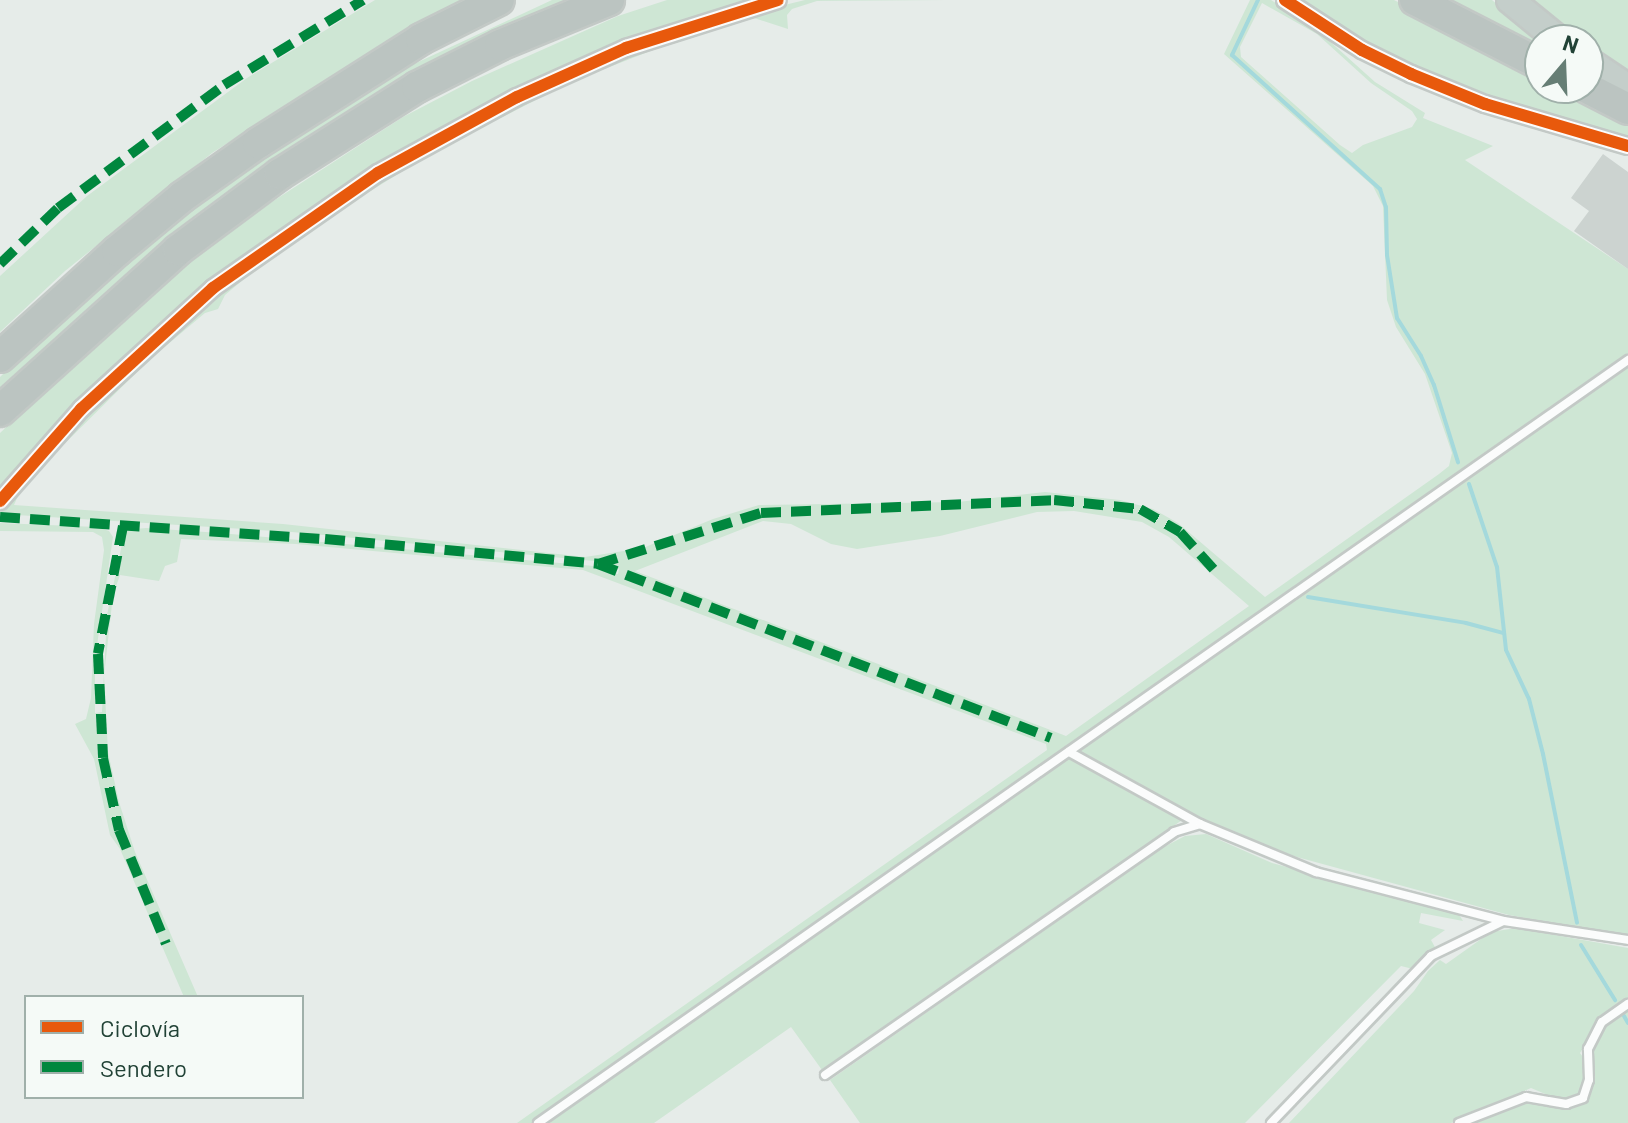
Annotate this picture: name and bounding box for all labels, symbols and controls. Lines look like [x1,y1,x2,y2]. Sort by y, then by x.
north arrow [1524,24,1604,104]
text: N [1560,29,1582,58]
legend [24,995,304,1099]
text: Ciclovía [100,1013,180,1042]
text: Sendero [100,1053,187,1082]

